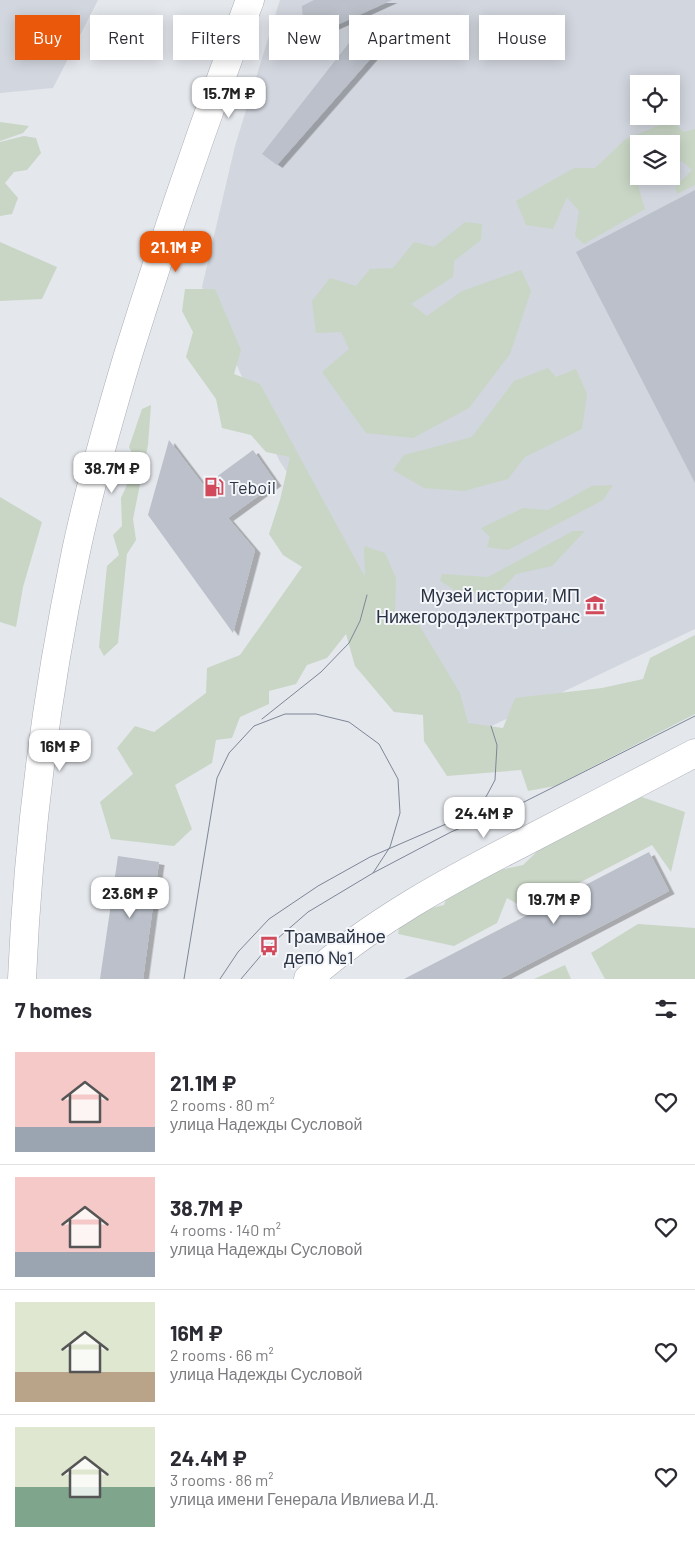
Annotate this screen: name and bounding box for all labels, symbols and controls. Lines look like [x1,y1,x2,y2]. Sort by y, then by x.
chip: Buy [15,15,80,60]
chip: Rent [90,15,163,60]
chip: Filters [173,15,259,60]
chip: New [269,15,339,60]
chip: Apartment [349,15,469,60]
chip: House [479,15,565,60]
map controls [630,75,680,185]
button: locate [630,75,680,125]
pin: 15.7M ₽ [183,76,275,119]
text: 15.7M ₽ [203,83,255,102]
button: layers [630,135,680,185]
pin: 21.1M ₽ [130,230,222,273]
text: 21.1M ₽ [151,237,201,256]
pin: 38.7M ₽ [66,452,158,494]
text: 38.7M ₽ [84,458,140,477]
fuel station icon: Teboil [203,476,225,498]
place label: Teboil [229,476,276,498]
place label: Музей истории, МП Нижегородэлектротранс [376,584,580,627]
museum icon: Музей истории, МП Нижегородэлектротранс [584,594,606,616]
pin: 16M ₽ [25,730,95,772]
text: 16M ₽ [40,736,80,755]
pin: 24.4M ₽ [438,796,530,839]
text: 24.4M ₽ [455,803,513,822]
pin: 23.6M ₽ [84,876,176,919]
pin: 19.7M ₽ [508,882,600,925]
text: 23.6M ₽ [102,883,158,902]
text: 19.7M ₽ [528,889,580,908]
place label: Трамвайное депо №1 [284,925,386,968]
bus stop icon: Трамвайное депо №1 [258,935,280,957]
icon: filters [652,995,680,1023]
text: 7 homes [15,997,92,1022]
text: 21.1M ₽ [170,1070,236,1095]
icon: home [55,1072,115,1132]
icon: heart [652,1088,680,1116]
text: 2 rooms · 80 m² [170,1095,275,1114]
text: улица Надежды Сусловой [170,1114,362,1133]
text: 38.7M ₽ [170,1195,243,1220]
icon: home [55,1197,115,1257]
icon: heart [652,1213,680,1241]
text: 4 rooms · 140 m² [170,1220,281,1239]
text: улица Надежды Сусловой [170,1239,362,1258]
text: 16M ₽ [170,1320,223,1345]
icon: home [55,1322,115,1382]
icon: heart [652,1338,680,1366]
text: 2 rooms · 66 m² [170,1345,274,1364]
text: улица Надежды Сусловой [170,1364,362,1383]
text: 24.4M ₽ [170,1445,247,1470]
icon: home [55,1447,115,1507]
icon: heart [652,1463,680,1491]
text: 3 rooms · 86 m² [170,1470,274,1489]
text: улица имени Генерала Ивлиева И.Д. [170,1489,439,1508]

